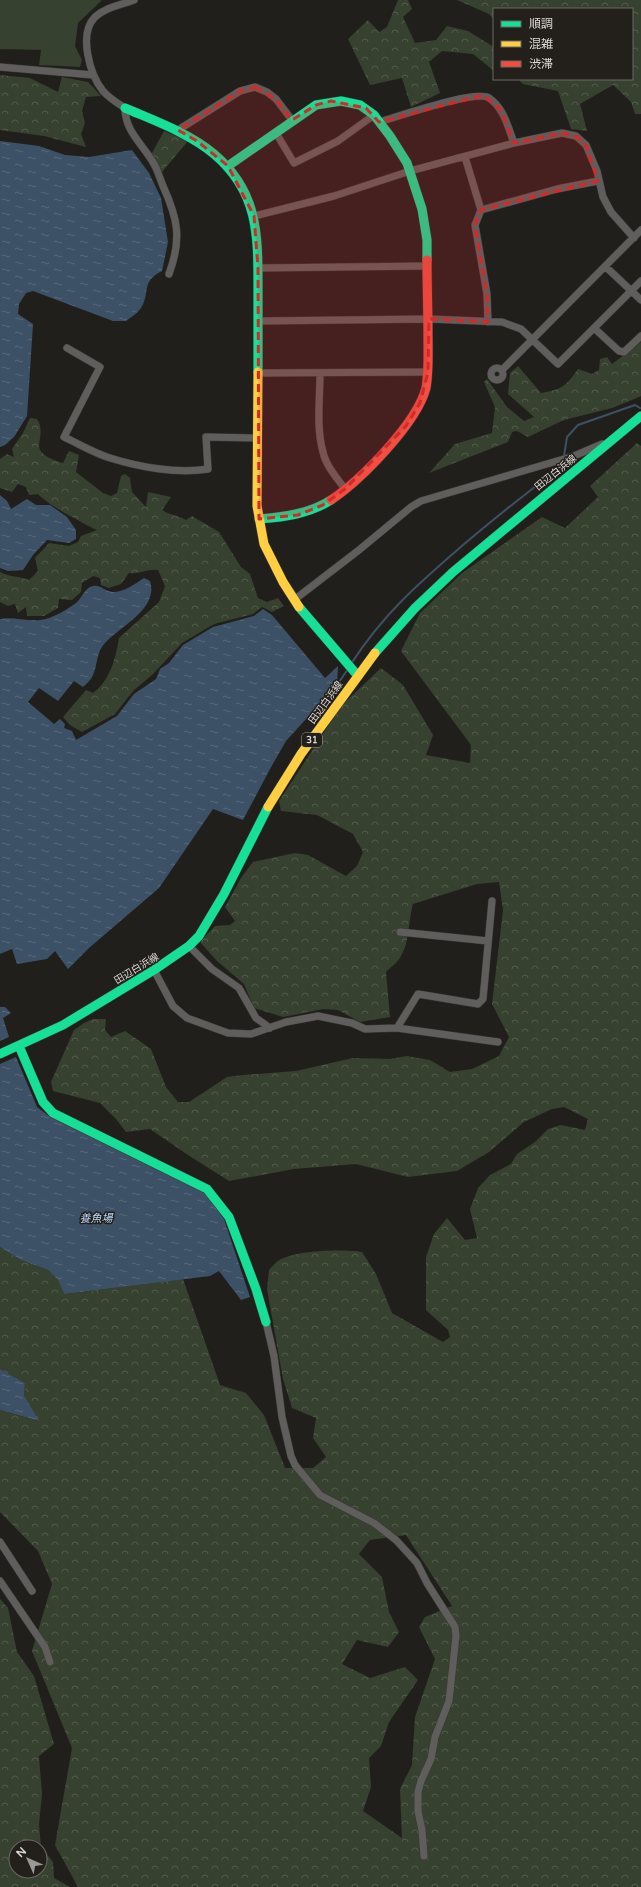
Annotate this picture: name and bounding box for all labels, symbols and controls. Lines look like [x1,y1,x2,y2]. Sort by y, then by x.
legend [493,8,633,80]
text: 順調 [529,17,553,31]
text: 混雑 [529,37,553,51]
text: 渋滞 [529,57,553,71]
street label: 田辺白浜線 [532,452,579,493]
street label: 田辺白浜線 [306,679,345,726]
road number: 31 [302,733,322,747]
street label: 田辺白浜線 [112,951,161,987]
water label: 養魚場 [80,1212,114,1225]
north arrow [8,1839,48,1879]
text: N [14,1845,29,1860]

